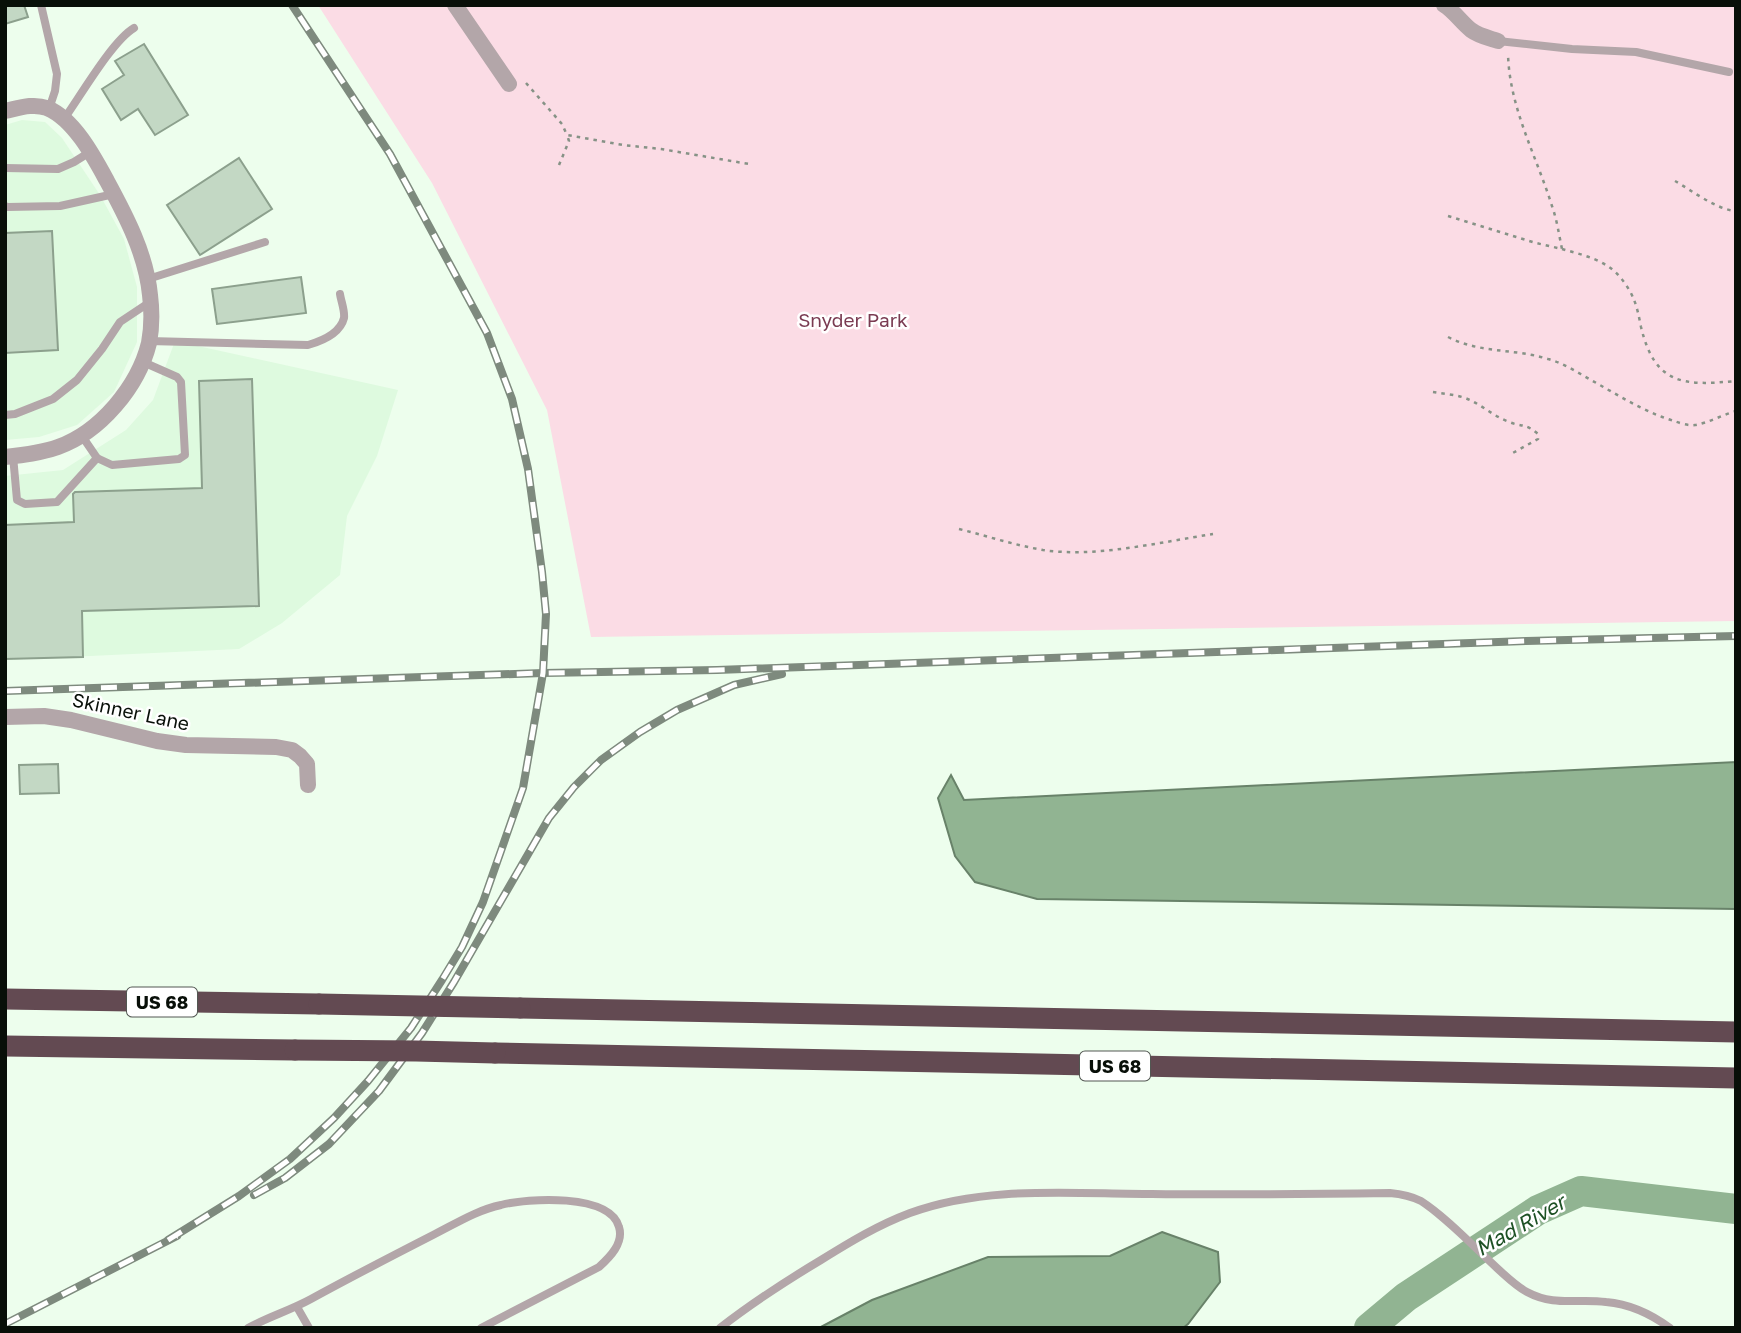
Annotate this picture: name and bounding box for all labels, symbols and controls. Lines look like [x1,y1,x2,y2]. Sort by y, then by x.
park label: Snyder Park [798,308,908,331]
street label: Skinner Lane [70,687,192,735]
road number: US 68 [127,987,197,1016]
road number: US 68 [1080,1051,1150,1080]
water label: Mad River [1470,1187,1572,1261]

